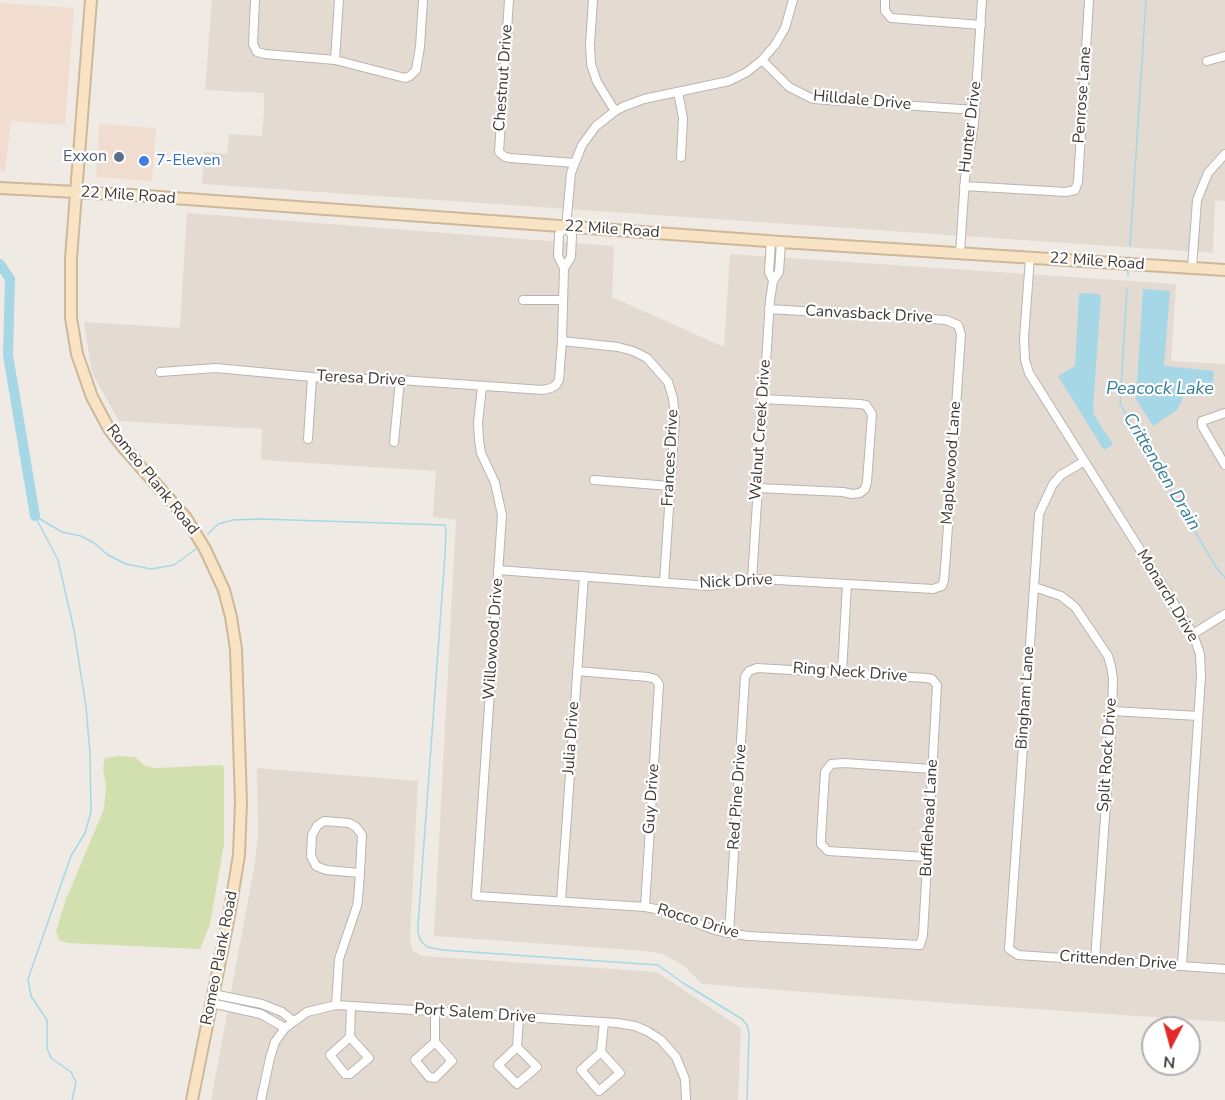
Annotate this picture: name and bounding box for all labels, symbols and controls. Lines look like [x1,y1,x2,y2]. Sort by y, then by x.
street label: Chestnut Drive [491,24,517,132]
street label: Penrose Lane [1070,46,1096,144]
street label: Hunter Drive [956,80,986,174]
street label: Hilldale Drive [812,87,912,115]
place label: Exxon [63,147,107,167]
marker: Exxon [112,150,126,164]
place label: 7-Eleven [156,151,220,171]
marker: 7-Eleven [137,154,151,168]
street label: 22 Mile Road [80,183,176,209]
street label: 22 Mile Road [564,217,660,243]
street label: 22 Mile Road [1049,249,1145,275]
street label: Canvasback Drive [805,302,933,328]
street label: Walnut Creek Drive [746,359,776,501]
street label: Teresa Drive [316,367,406,391]
water label: Peacock Lake [1106,379,1214,401]
street label: Maplewood Lane [938,401,966,525]
street label: Frances Drive [659,409,683,507]
water label: Crittenden Drain [1117,409,1205,535]
street label: Romeo Plank Road [102,421,202,539]
street label: Monarch Drive [1132,546,1202,646]
street label: Nick Drive [699,571,773,593]
street label: Willowood Drive [480,577,508,701]
street label: Bingham Lane [1013,646,1039,750]
street label: Ring Neck Drive [792,659,908,687]
street label: Split Rock Drive [1094,697,1122,813]
street label: Julia Drive [560,701,584,775]
street label: Red Pine Drive [725,743,751,851]
street label: Bufflehead Lane [917,759,943,877]
street label: Guy Drive [640,763,664,835]
street label: Romeo Plank Road [198,889,242,1027]
street label: Rocco Drive [655,900,741,944]
street label: Crittenden Drive [1059,947,1177,975]
street label: Port Salem Drive [414,1000,536,1028]
north arrow [1141,1016,1201,1076]
text: N [1162,1050,1176,1073]

